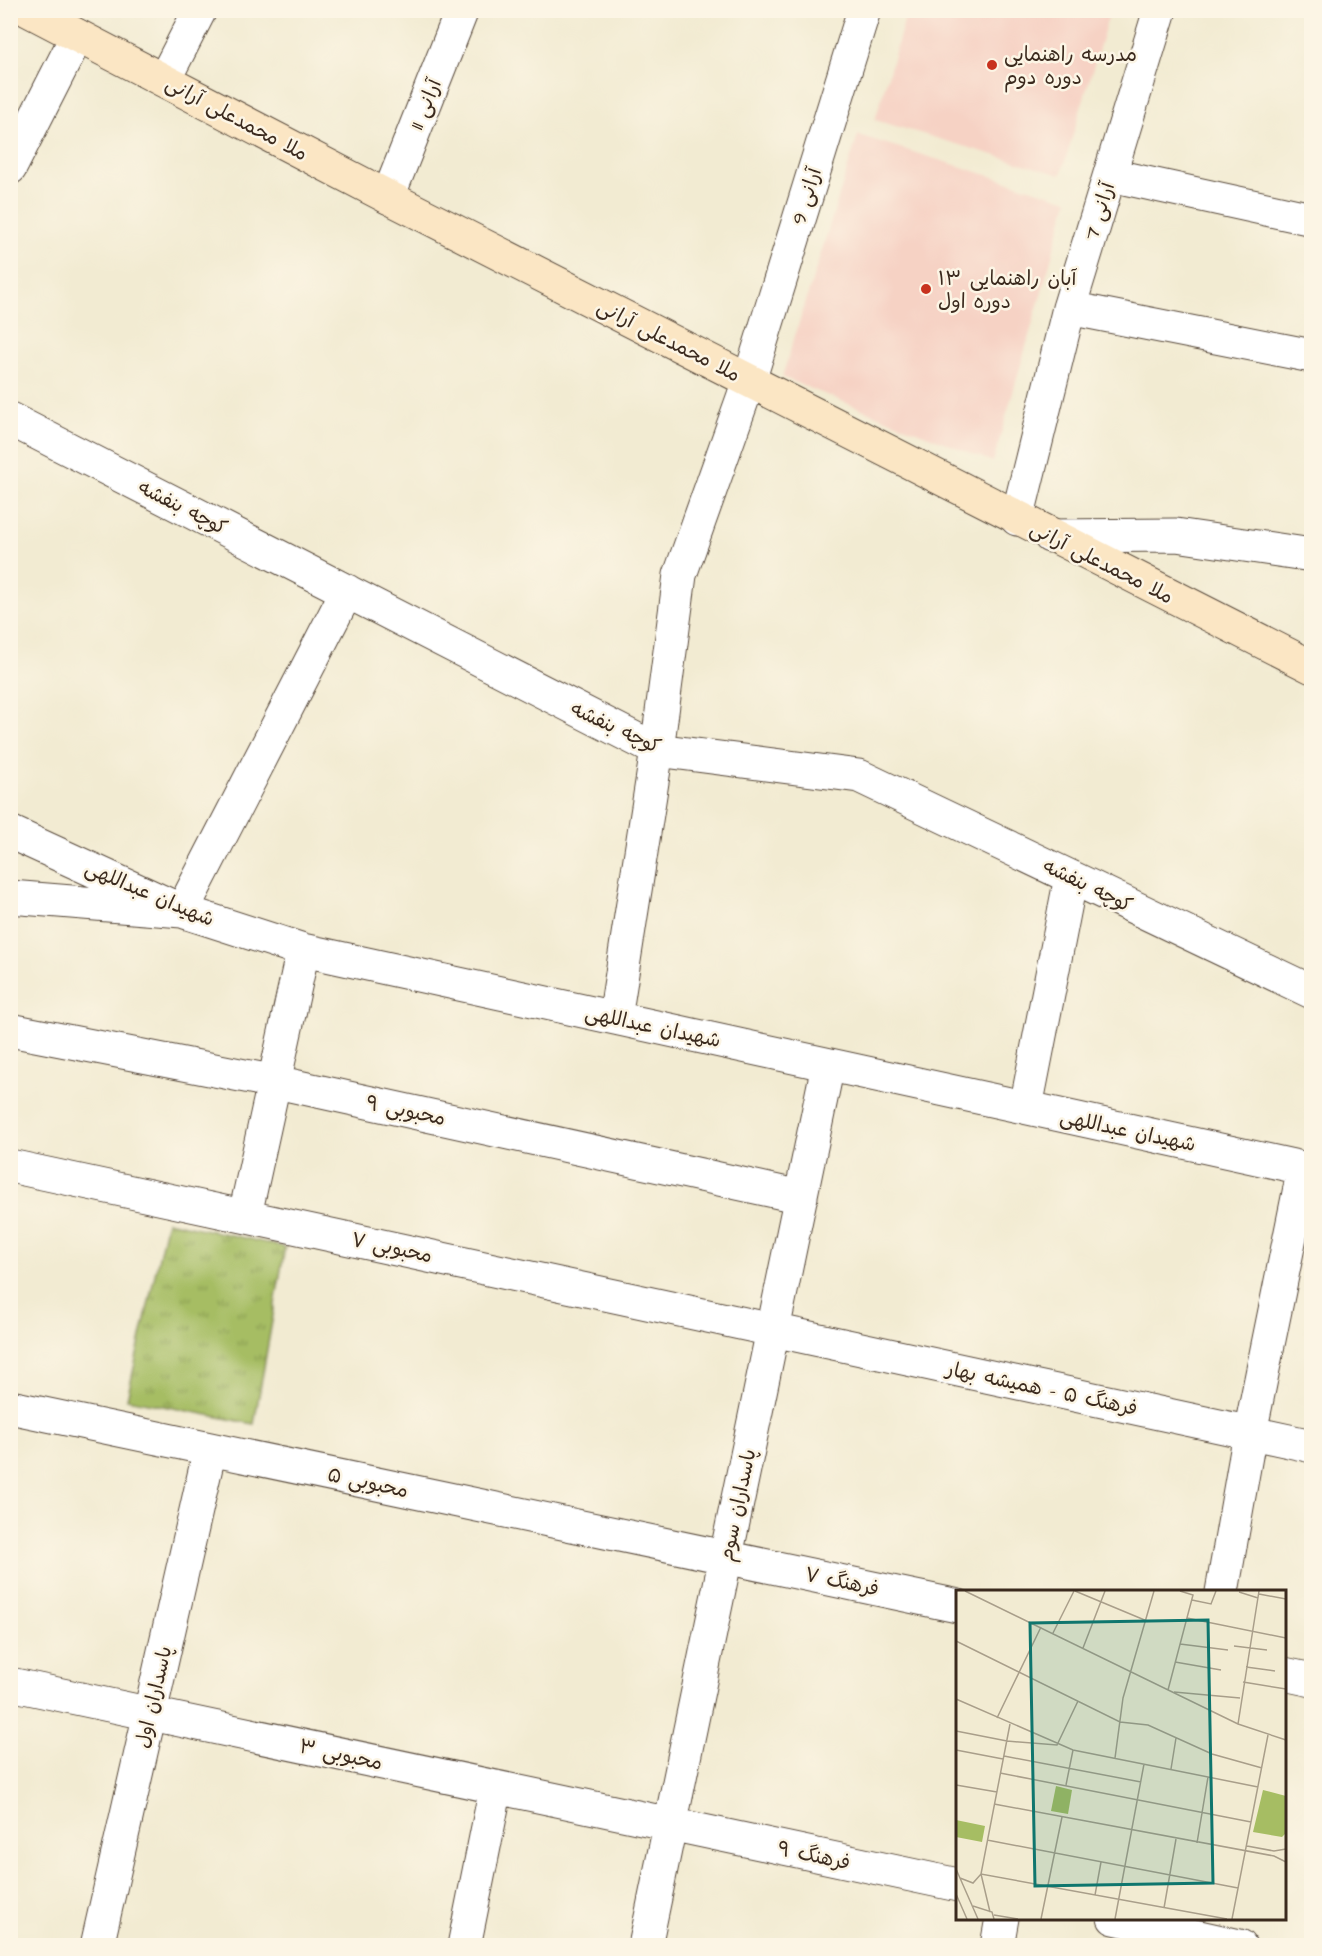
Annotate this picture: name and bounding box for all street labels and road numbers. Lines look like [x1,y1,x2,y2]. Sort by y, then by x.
street label: ملا محمدعلی آرانی [161,70,312,168]
street label: آرانی 11 [403,74,449,134]
street label: آرانی 9 [785,163,829,228]
street label: آرانی 7 [1078,178,1122,244]
street label: ملا محمدعلی آرانی [592,293,745,389]
street label: کوچه بنفشه [133,474,232,542]
street label: ملا محمدعلی آرانی [1025,515,1178,611]
street label: کوچه بنفشه [566,695,665,761]
street label: کوچه بنفشه [1038,852,1137,920]
street label: شهیدان عبداللهی [81,854,219,934]
street label: شهیدان عبداللهی [582,999,723,1055]
street label: محبوبی ۹ [363,1089,448,1133]
street label: شهیدان عبداللهی [1057,1103,1198,1159]
street label: محبوبی ۷ [349,1226,435,1270]
street label: فرهنگ ۵ - همیشه بهار [942,1355,1140,1423]
street label: پاسداران سوم [712,1446,765,1564]
street label: محبوبی ۵ [325,1461,411,1505]
street label: فرهنگ ۷ [802,1560,882,1603]
street label: پاسداران اول [129,1643,179,1751]
street label: محبوبی ۳ [297,1733,385,1777]
street label: فرهنگ ۹ [775,1835,853,1877]

